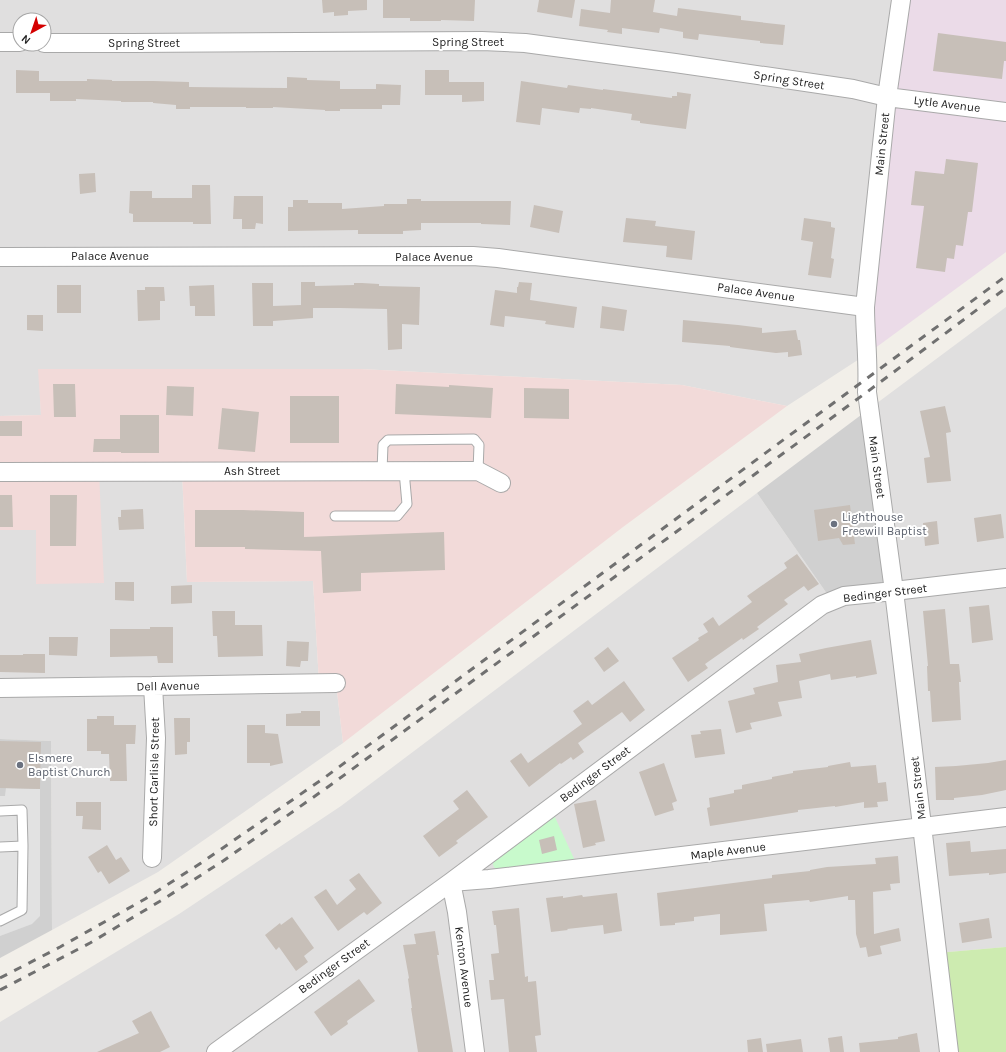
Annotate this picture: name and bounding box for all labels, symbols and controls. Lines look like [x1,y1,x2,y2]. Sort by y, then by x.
north arrow [12,12,52,52]
text: N [19,32,33,47]
street label: Spring Street [432,35,504,49]
street label: Spring Street [108,36,180,50]
street label: Spring Street [752,67,826,93]
street label: Lytle Avenue [913,93,981,115]
street label: Main Street [872,111,892,176]
street label: Palace Avenue [71,249,149,263]
street label: Palace Avenue [395,250,473,264]
street label: Palace Avenue [716,280,796,304]
street label: Main Street [866,435,888,500]
street label: Ash Street [224,464,281,478]
place label: Lighthouse Freewill Baptist [842,510,927,538]
marker: Lighthouse Freewill Baptist [829,519,839,529]
street label: Bedinger Street [842,581,928,605]
street label: Dell Avenue [136,678,200,694]
street label: Short Carlisle Street [146,717,162,827]
street label: Bedinger Street [557,743,633,805]
place label: Elsmere Baptist Church [28,751,110,779]
street label: Main Street [907,755,929,820]
marker: Elsmere Baptist Church [15,760,25,770]
street label: Maple Avenue [690,839,766,863]
street label: Kenton Avenue [452,926,476,1008]
street label: Bedinger Street [296,935,373,997]

